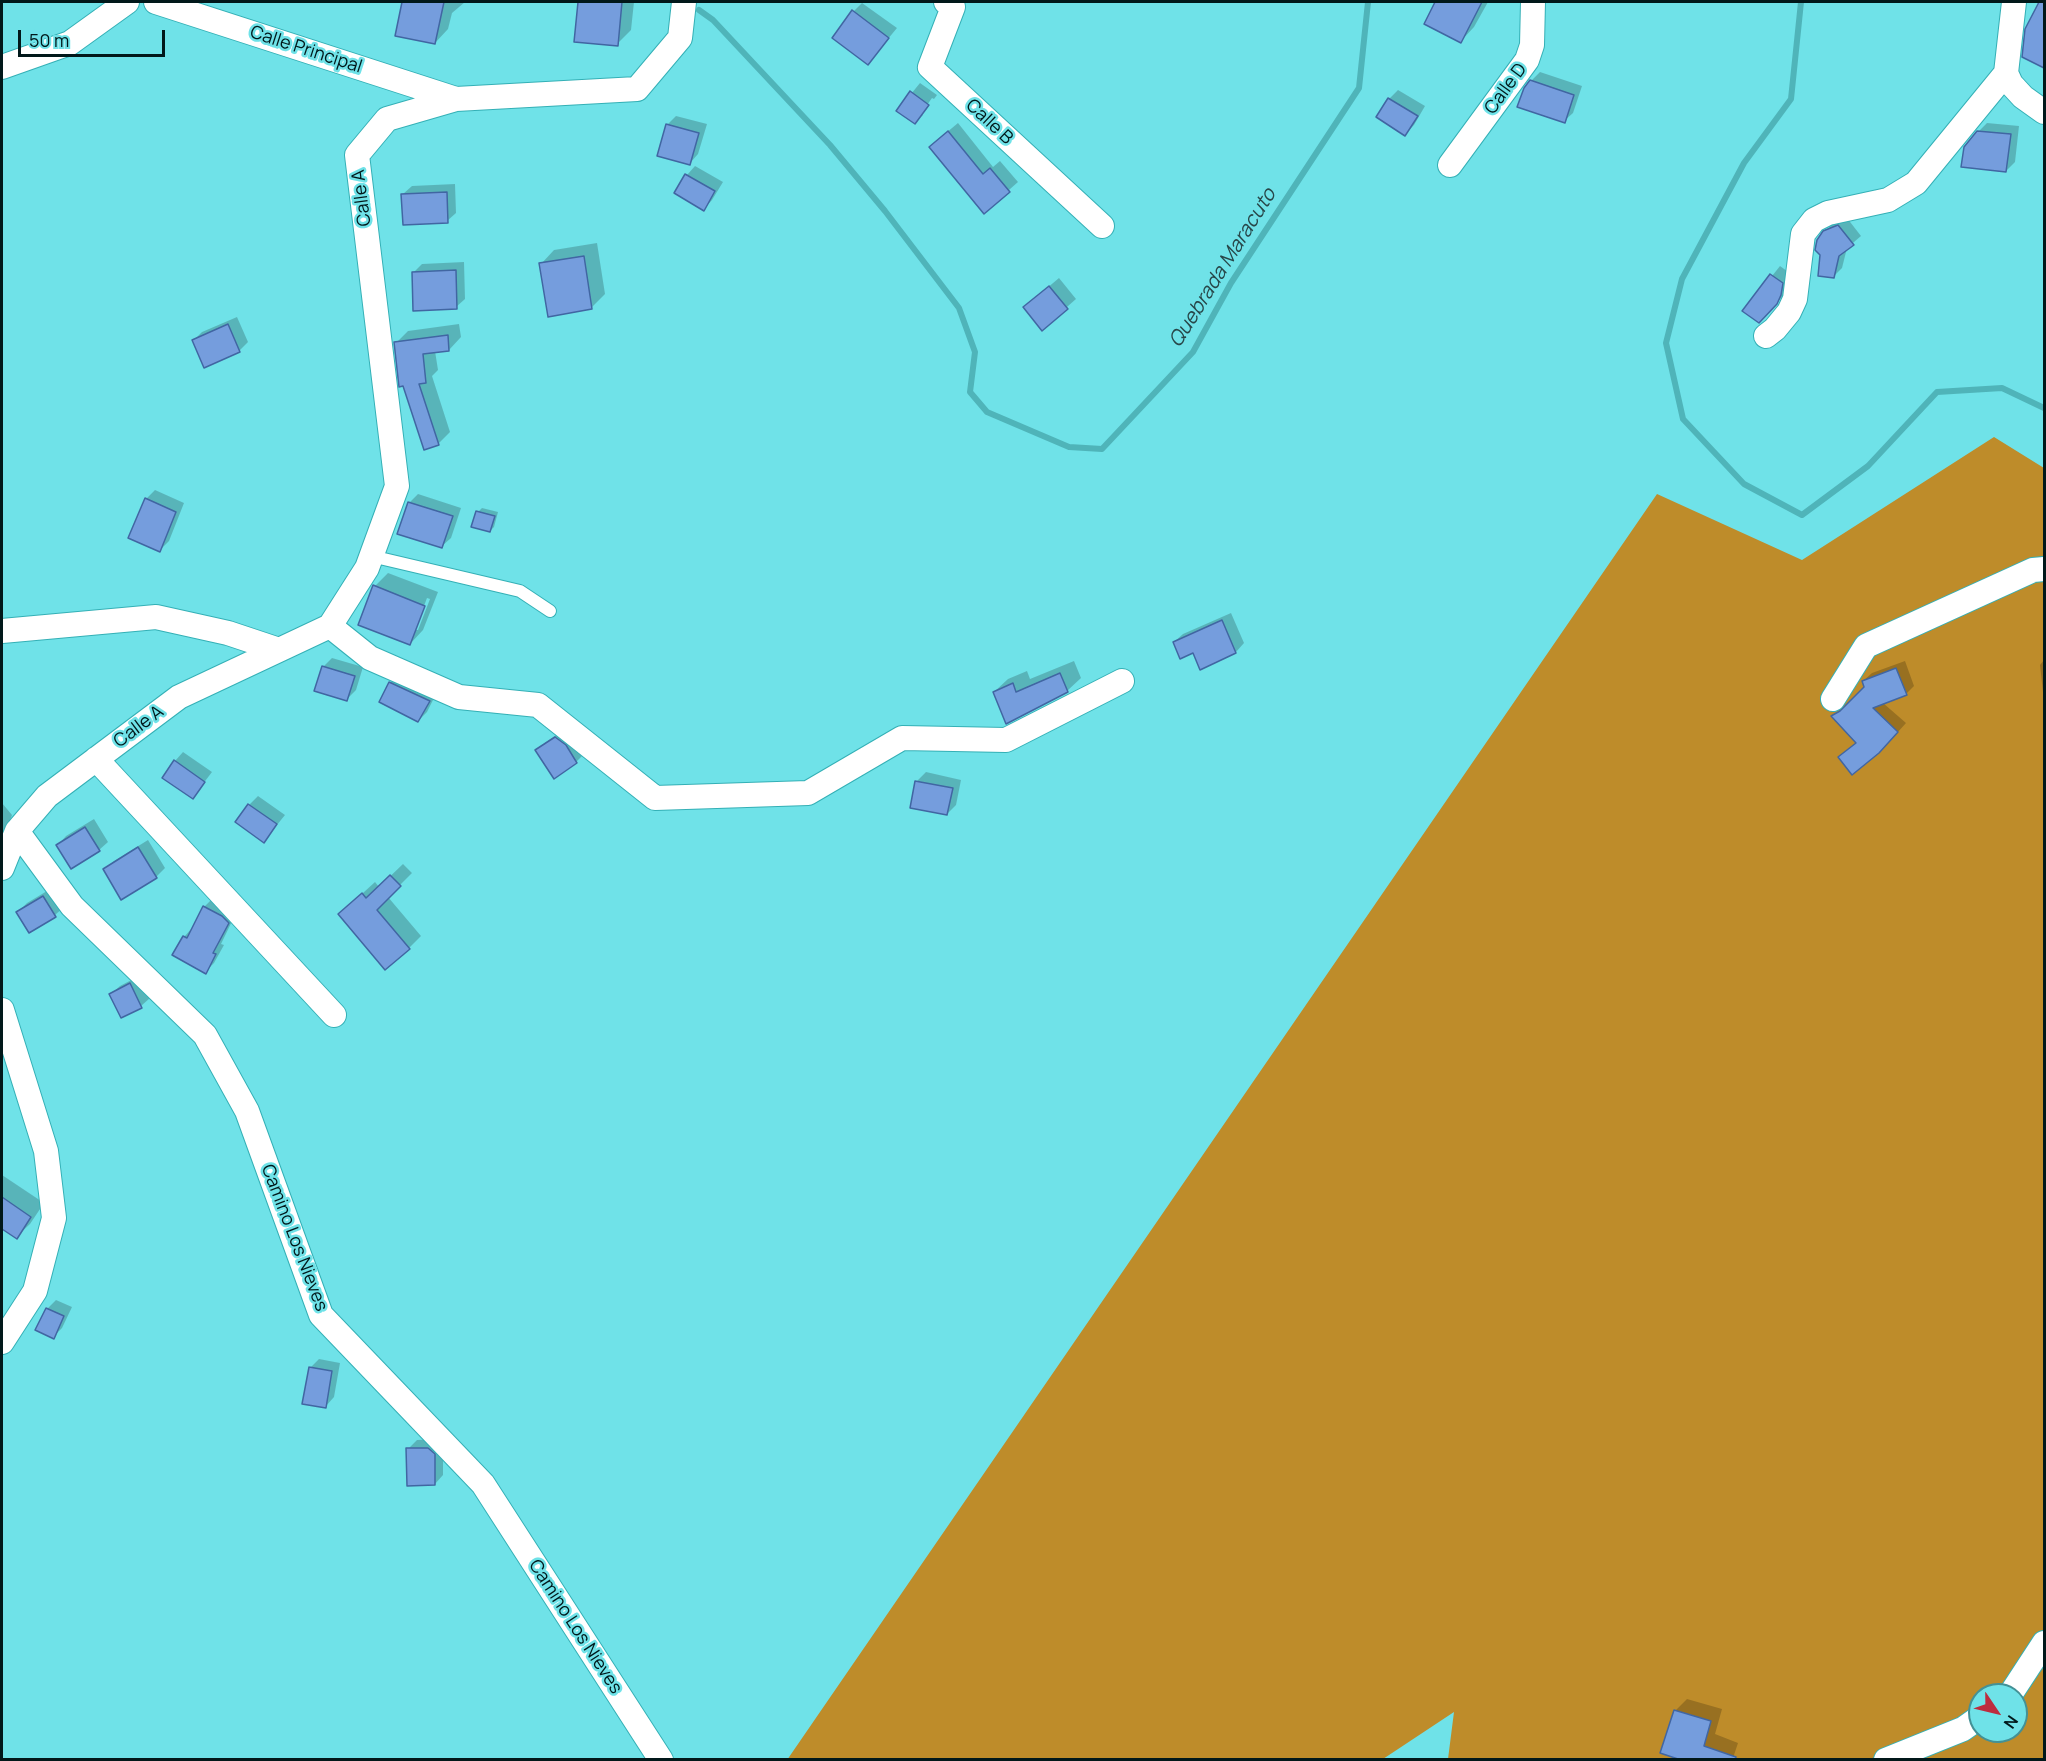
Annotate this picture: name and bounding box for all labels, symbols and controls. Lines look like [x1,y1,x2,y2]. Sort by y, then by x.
scale bar [21,18,168,56]
street label: Calle Principal [247,22,365,78]
text: 50 m [29,28,69,52]
street label: Calle D [1480,59,1532,119]
street label: Calle B [961,95,1017,149]
street label: Calle A [348,168,376,228]
water label: Quebrada Maracuto [1164,184,1282,352]
street label: Calle A [110,701,168,753]
street label: Camino Los Nieves [256,1162,332,1314]
street label: Camino Los Nieves [524,1556,626,1698]
north arrow [1968,1683,2028,1743]
text: N [1999,1711,2023,1733]

